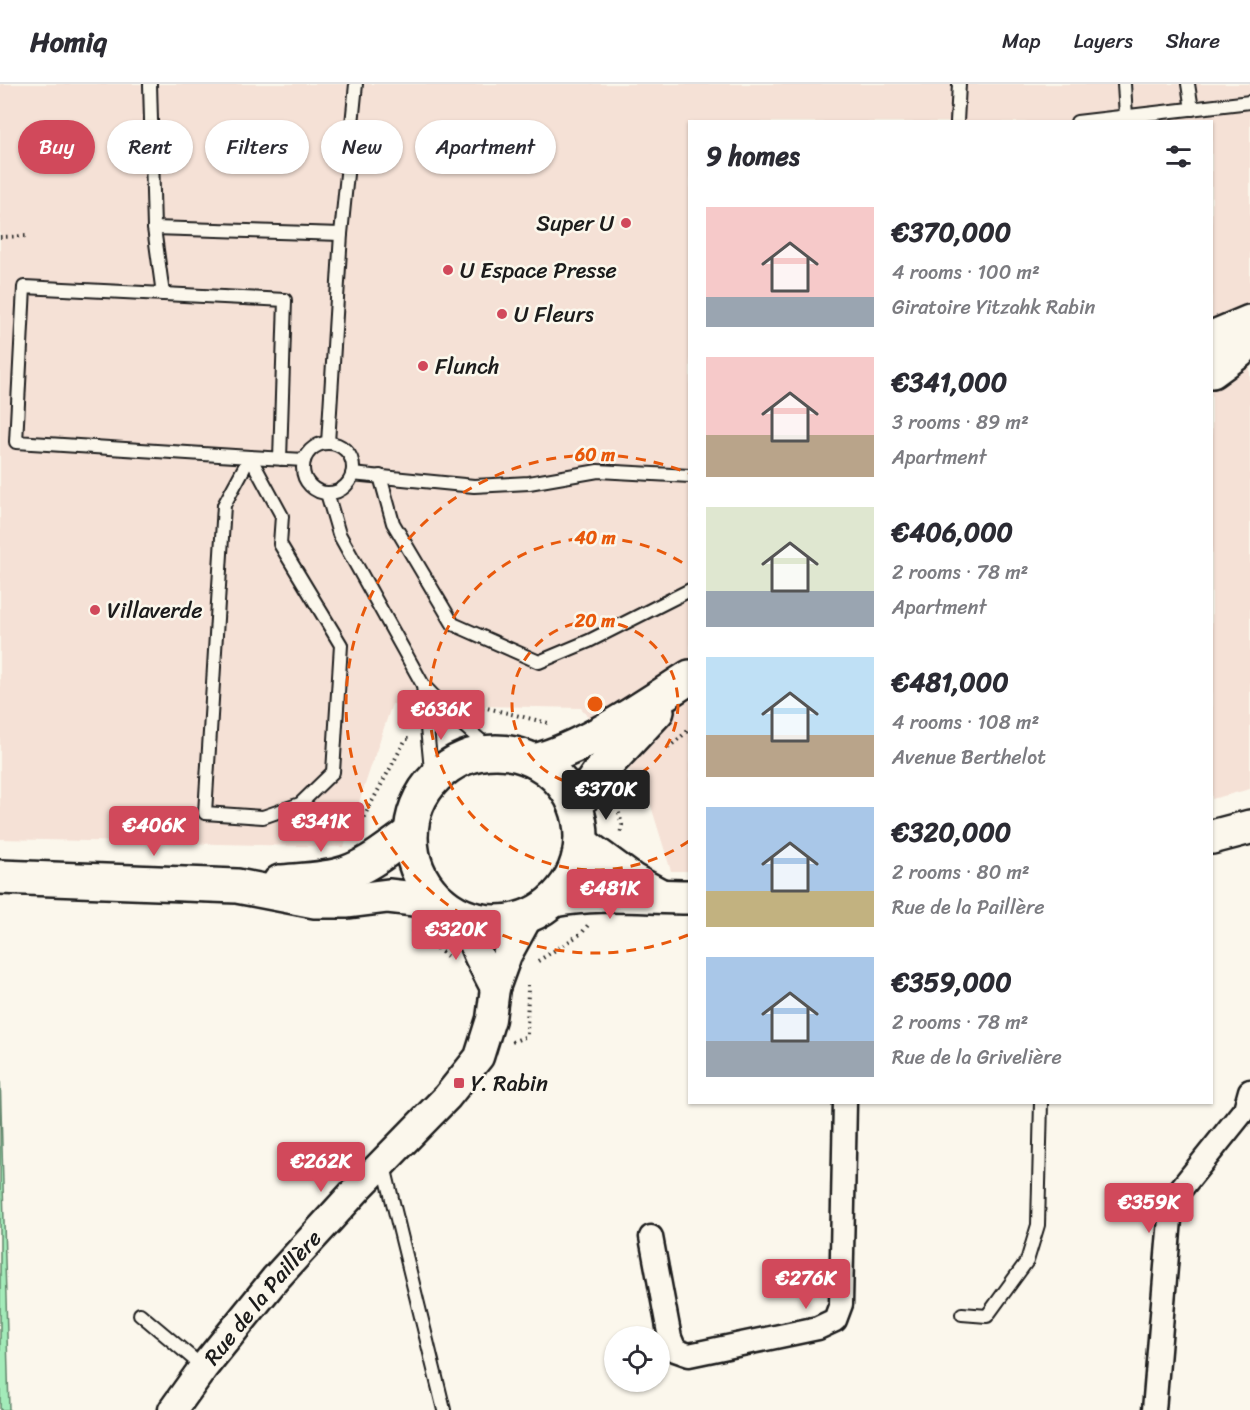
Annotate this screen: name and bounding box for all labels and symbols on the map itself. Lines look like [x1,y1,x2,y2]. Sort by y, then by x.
place label: Super U [536,204,614,243]
marker: Super U [619,216,633,230]
place label: U Espace Presse [460,251,617,290]
marker: U Espace Presse [441,263,455,277]
place label: U Fleurs [514,295,594,334]
marker: U Fleurs [495,307,509,321]
place label: Flunch [435,347,499,386]
marker: Flunch [416,359,430,373]
text: 60 m [574,439,615,471]
text: 40 m [573,522,616,554]
place label: Villaverde [107,591,202,630]
marker: Villaverde [88,603,102,617]
text: 20 m [574,605,615,637]
pin: €636K [399,690,483,741]
centre of rings [585,694,605,714]
pin: €370K [564,770,648,821]
pin: €341K [279,802,363,853]
pin: €406K [112,806,196,857]
pin: €481K [568,869,652,920]
pin: €320K [414,910,498,961]
place label: Y. Rabin [471,1064,548,1103]
marker: Y. Rabin [452,1076,466,1090]
pin: €262K [279,1142,363,1193]
pin: €359K [1107,1183,1191,1234]
street label: Rue de la Paillère [194,1220,331,1374]
pin: €276K [764,1259,848,1310]

